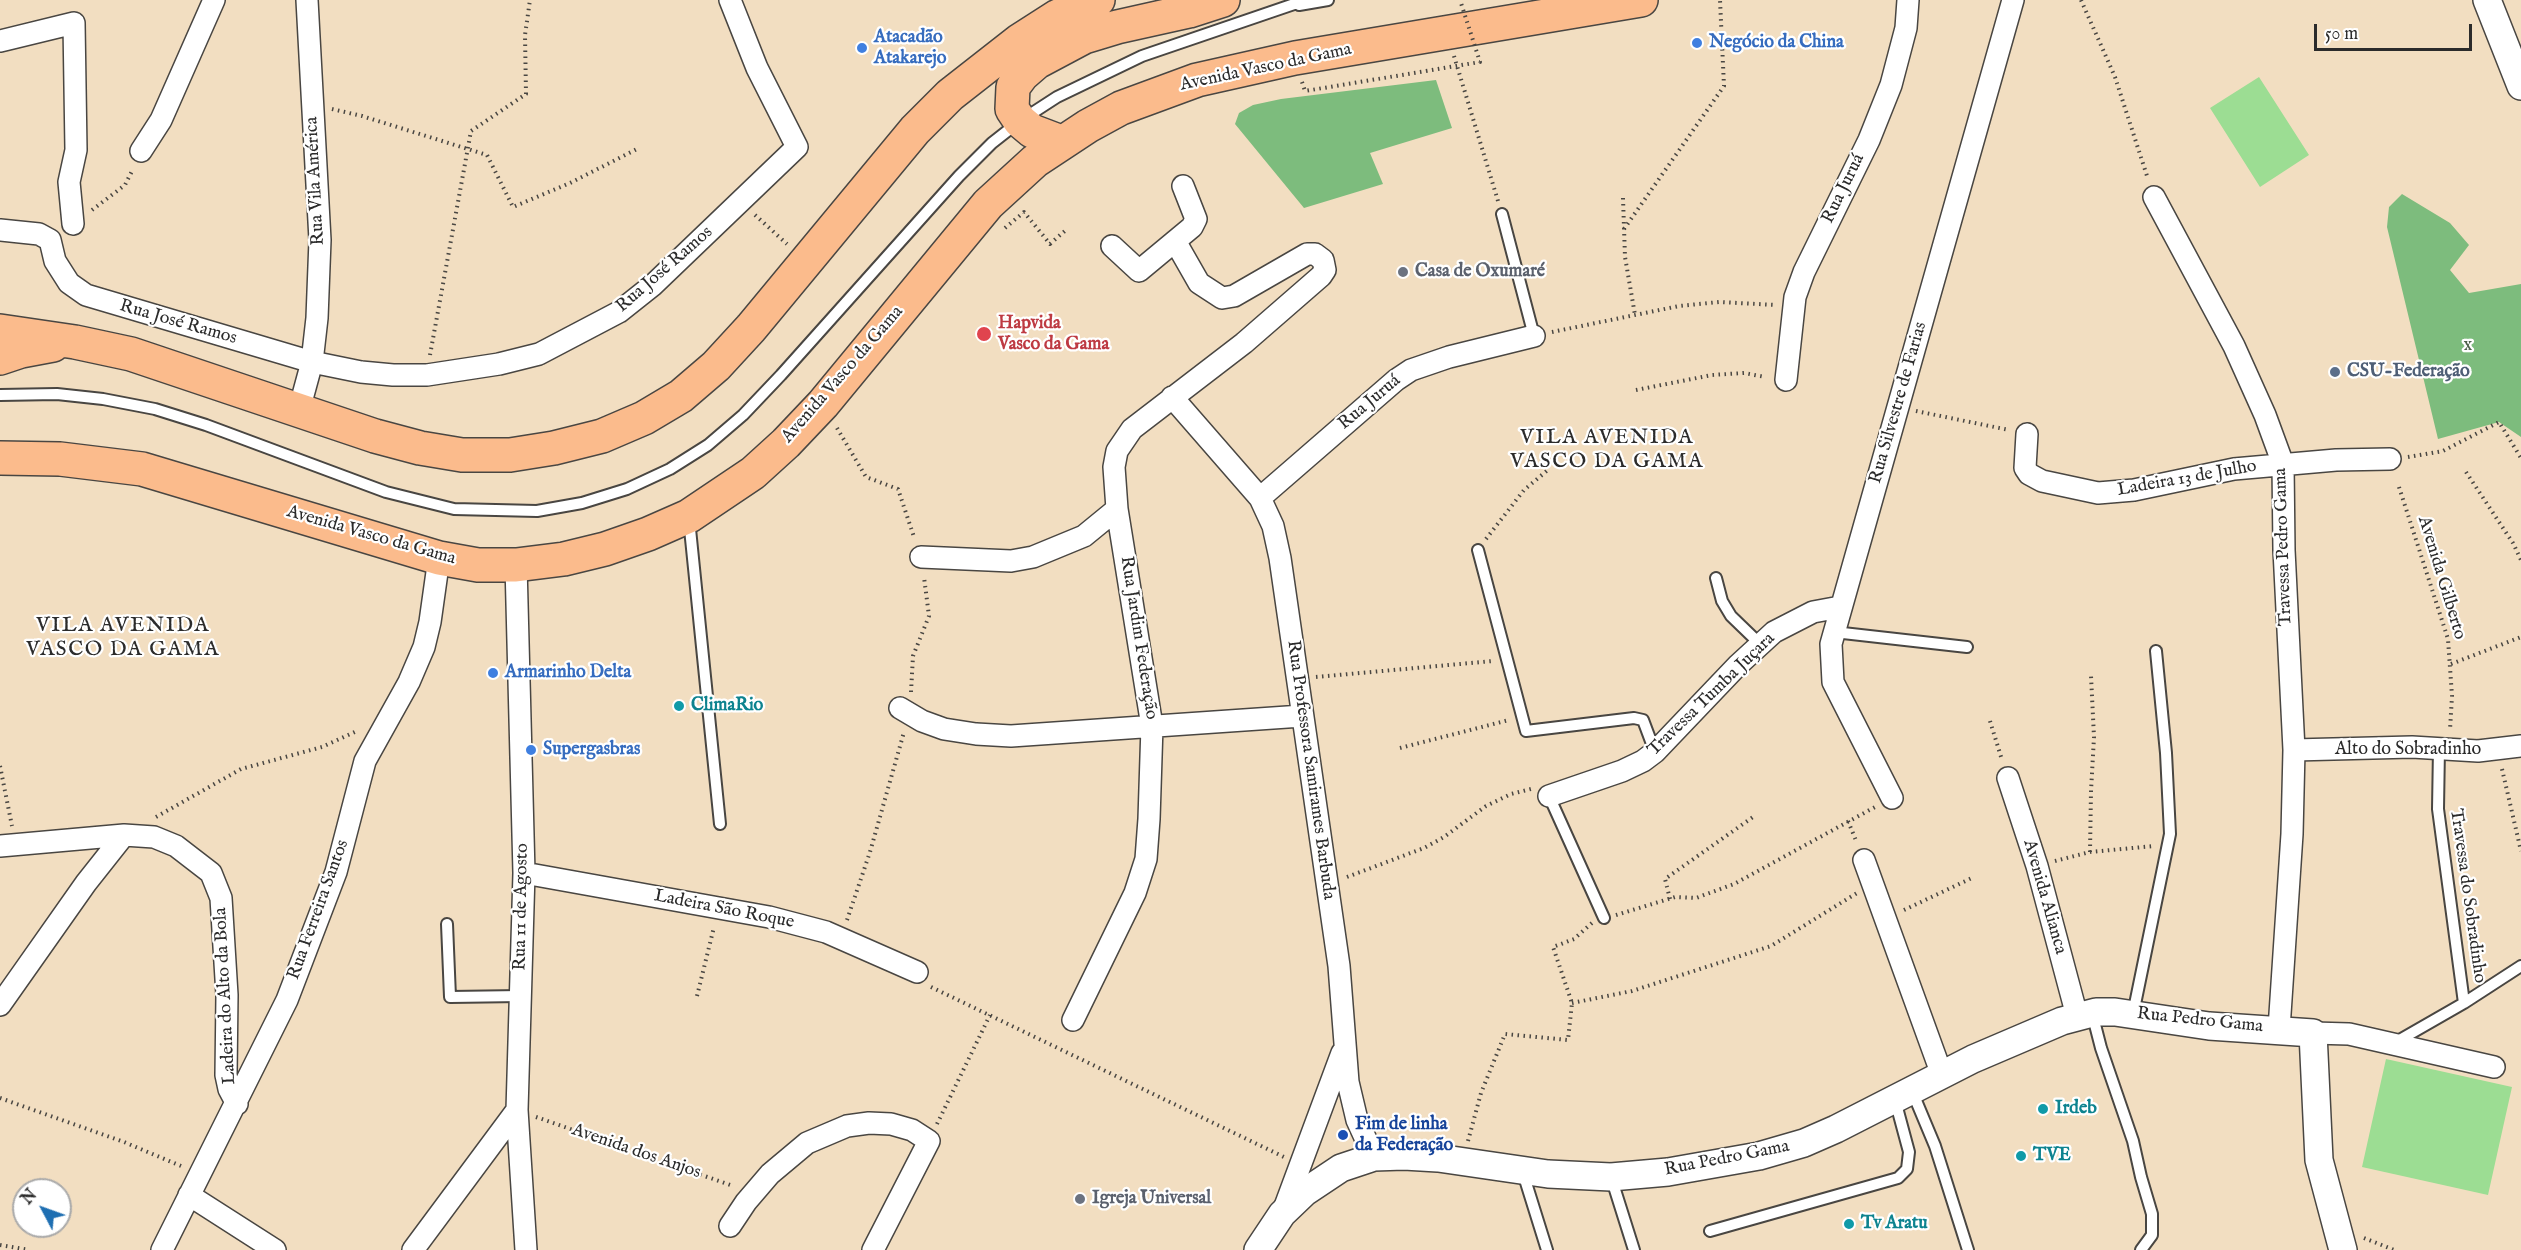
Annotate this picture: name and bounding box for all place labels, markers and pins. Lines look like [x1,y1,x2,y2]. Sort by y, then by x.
place label: Atacadão Atakarejo [874,27,946,70]
place label: Negócio da China [1709,32,1844,54]
marker: Negócio da China [1690,36,1704,50]
marker: Atacadão Atakarejo [855,41,869,55]
place label: Casa de Oxumaré [1415,261,1545,283]
marker: Casa de Oxumaré [1396,265,1410,279]
place label: Hapvida Vasco da Gama [998,313,1109,356]
marker: Hapvida Vasco da Gama [975,325,993,343]
place label: CSU-Federação [2347,361,2470,383]
marker: CSU-Federação [2328,365,2342,379]
place label: Armarinho Delta [505,662,631,684]
marker: Armarinho Delta [486,666,500,680]
place label: ClimaRio [691,695,763,717]
marker: ClimaRio [672,699,686,713]
place label: Supergasbras [543,739,640,761]
marker: Supergasbras [524,743,538,757]
place label: Irdeb [2055,1098,2097,1120]
marker: Irdeb [2036,1102,2050,1116]
place label: Fim de linha da Federação [1355,1114,1453,1156]
marker: Fim de linha da Federação [1336,1128,1350,1142]
place label: TVE [2033,1145,2071,1167]
marker: TVE [2014,1149,2028,1163]
place label: Igreja Universal [1092,1188,1211,1210]
marker: Igreja Universal [1073,1192,1087,1206]
place label: Tv Aratu [1861,1213,1928,1235]
marker: Tv Aratu [1842,1217,1856,1231]

